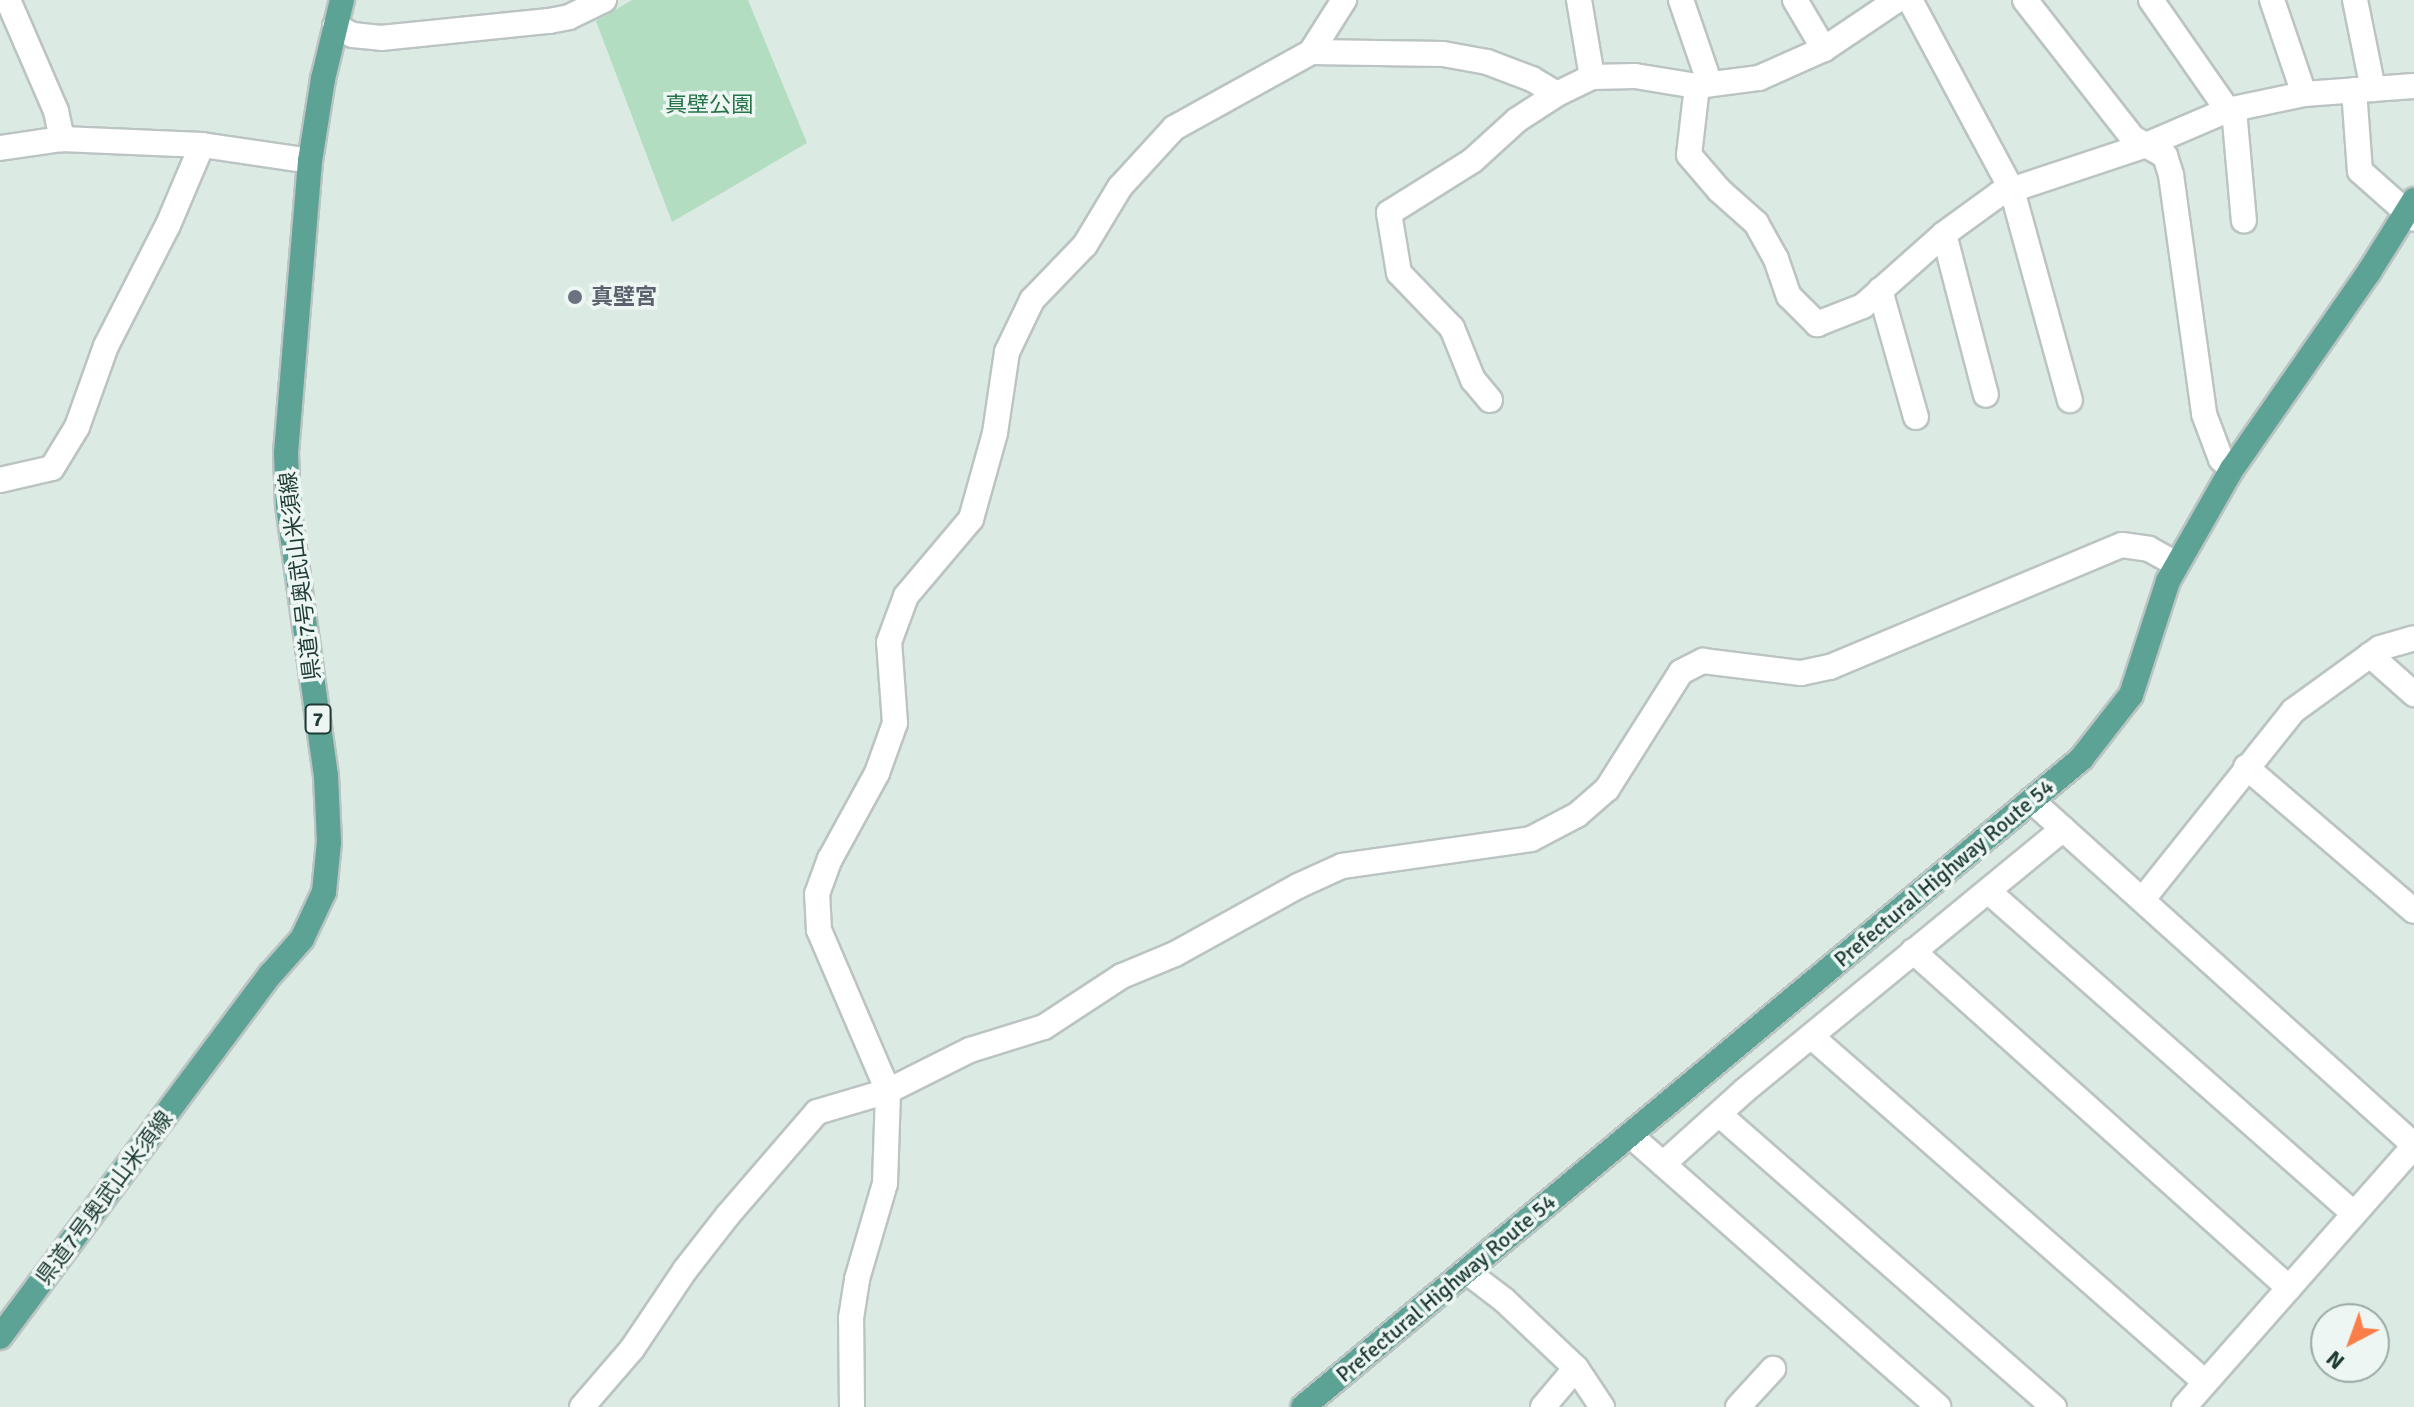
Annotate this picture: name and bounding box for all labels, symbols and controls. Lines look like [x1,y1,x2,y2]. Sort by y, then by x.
park label: 真壁公園 [665,92,753,118]
place label: 真壁宮 [591,284,657,310]
marker: 真壁宮 [566,288,584,306]
street label: 県道7号奥武山米須線 [274,470,326,682]
road number: 7 [304,703,332,735]
street label: Prefectural Highway Route 54 [1829,773,2059,973]
street label: 県道7号奥武山米須線 [30,1106,178,1290]
street label: Prefectural Highway Route 54 [1331,1188,1561,1388]
north arrow [2310,1303,2390,1383]
text: N [2321,1345,2350,1375]

